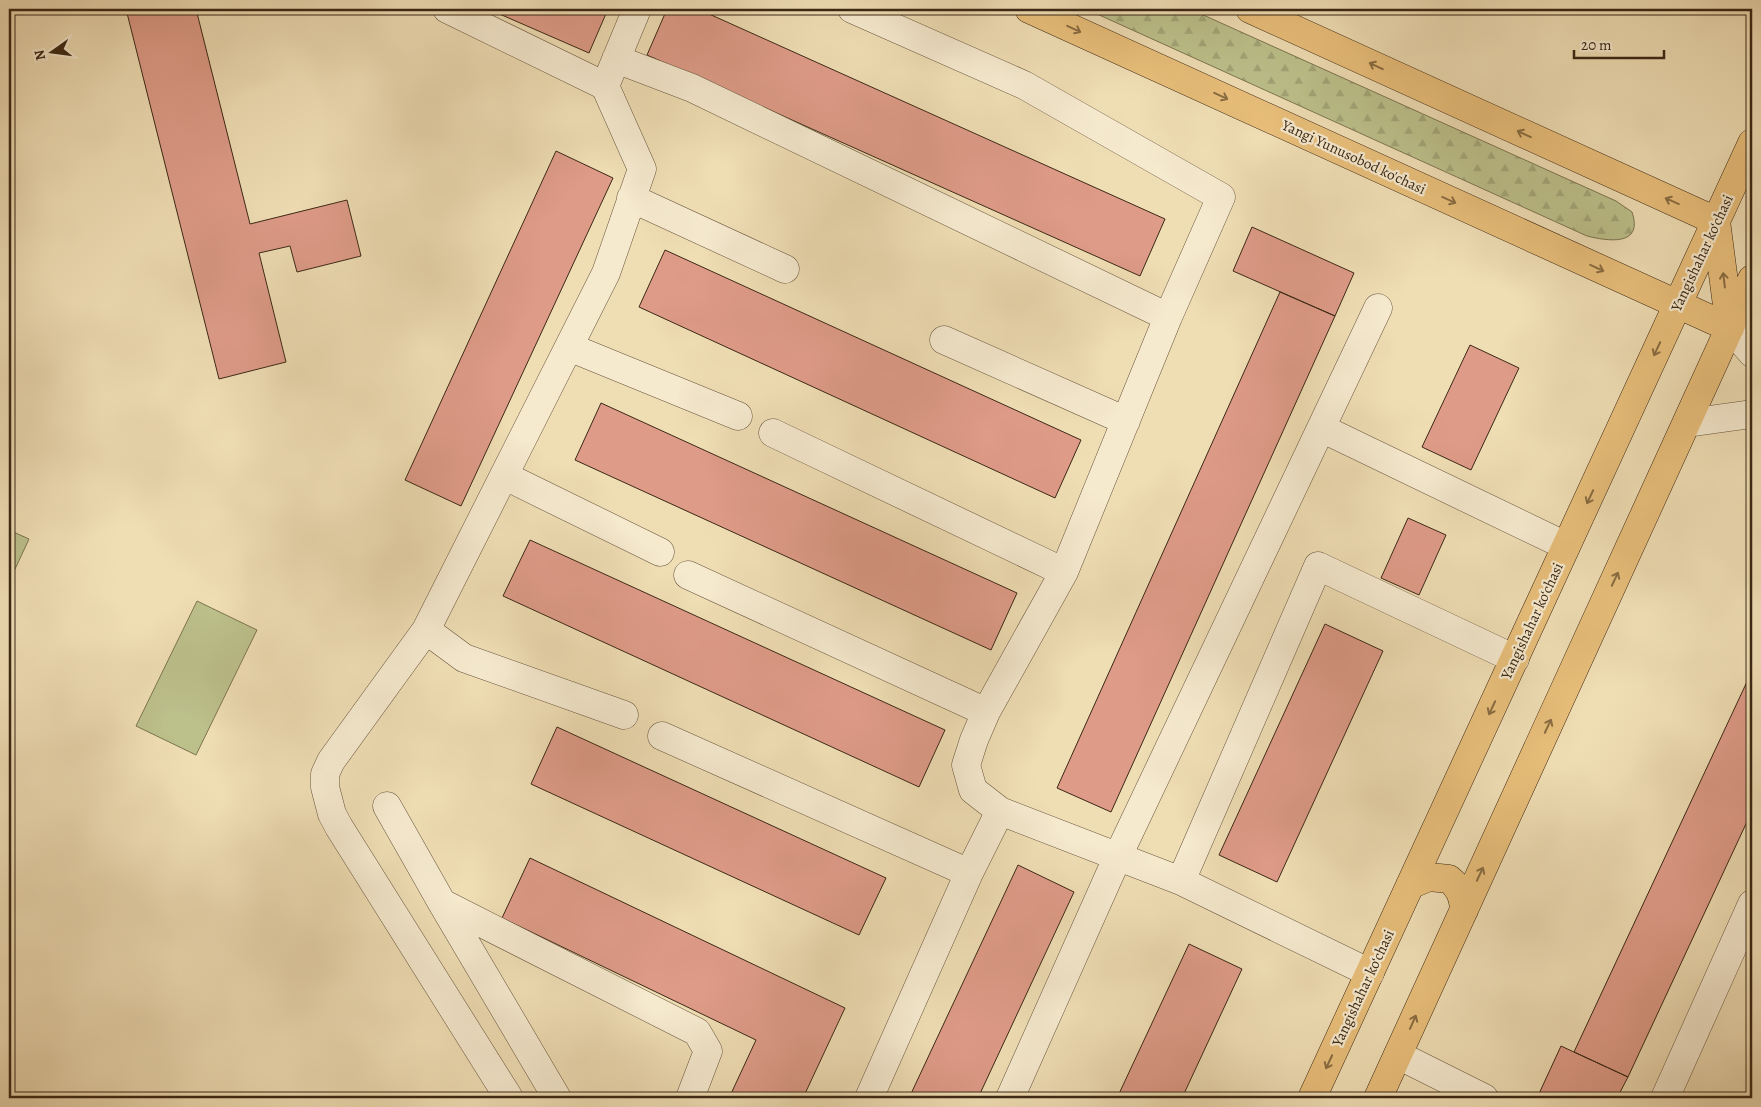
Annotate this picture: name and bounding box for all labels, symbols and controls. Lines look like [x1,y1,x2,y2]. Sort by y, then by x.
one-way arrow [1066,24,1081,34]
north arrow [28,28,78,78]
scale bar [1574,28,1664,60]
text: 20 m [1581,35,1612,55]
text: N [29,48,50,62]
one-way arrow [1369,61,1384,71]
one-way arrow [1213,92,1228,102]
street label: Yangi Yunusobod ko'chasi [1278,114,1429,199]
one-way arrow [1517,128,1532,138]
street label: Yangishahar ko‘chasi [1666,191,1738,316]
one-way arrow [1441,196,1456,205]
one-way arrow [1665,196,1680,205]
one-way arrow [1589,263,1604,273]
one-way arrow [1719,272,1729,288]
one-way arrow [1652,341,1662,356]
one-way arrow [1584,489,1594,504]
street label: Yangishahar ko‘chasi [1496,559,1568,684]
one-way arrow [1611,572,1621,587]
one-way arrow [1487,700,1496,715]
one-way arrow [1544,719,1553,734]
one-way arrow [1476,867,1486,882]
street label: Yangishahar ko‘chasi [1327,926,1399,1051]
one-way arrow [1409,1015,1418,1030]
one-way arrow [1323,1054,1333,1069]

